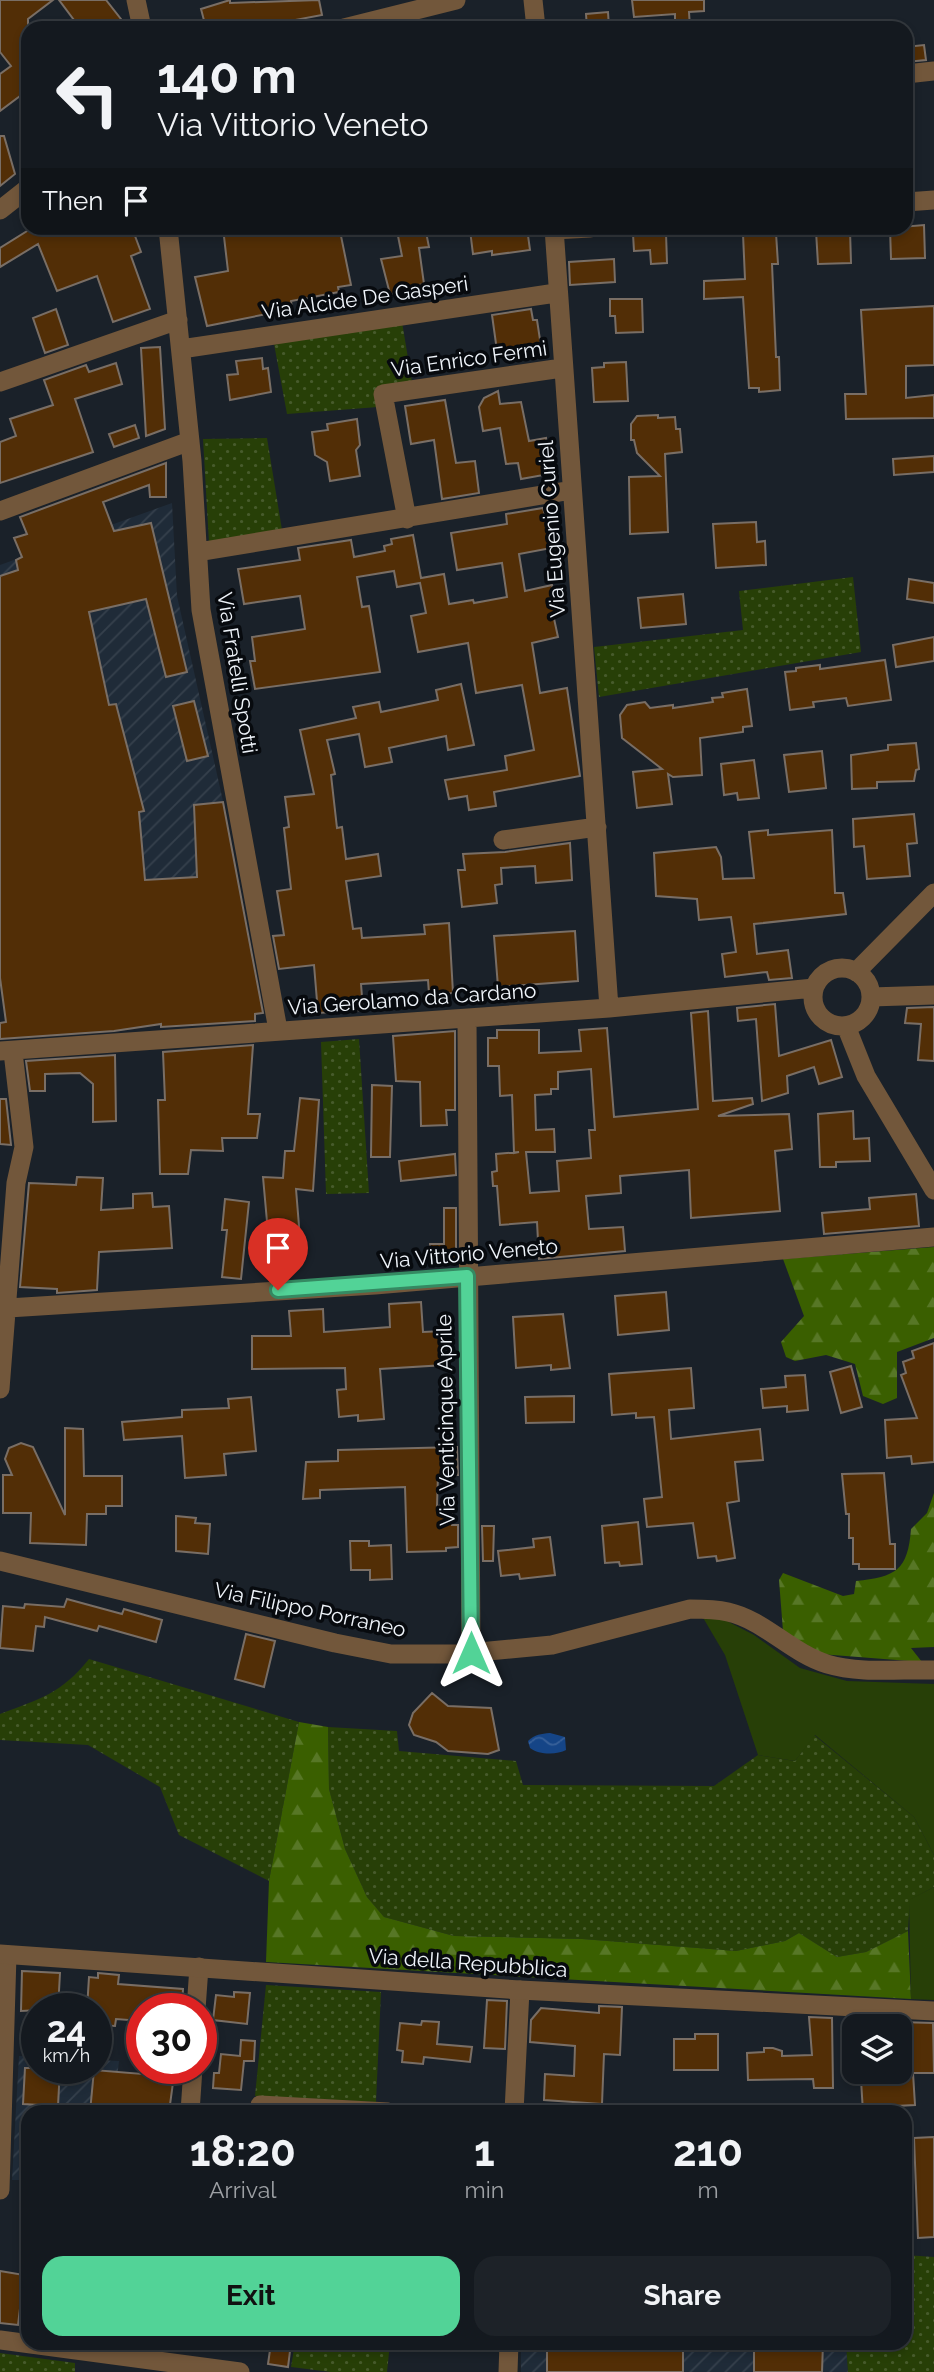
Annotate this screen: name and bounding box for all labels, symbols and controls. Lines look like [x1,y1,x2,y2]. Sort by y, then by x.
text: 140 m [157,47,297,104]
icon: left [42,49,133,140]
text: Via Vittorio Veneto [157,106,429,143]
icon: arrive [117,182,155,220]
text: Then [42,186,103,216]
street label: Via Alcide De Gasperi [260,271,470,324]
street label: Via Enrico Fermi [389,335,548,382]
street label: Via Eugenio Curiel [533,439,570,618]
street label: Via Fratelli Spotti [212,590,263,755]
street label: Via Gerolamo da Cardano [287,977,537,1020]
pin [248,1218,308,1290]
icon: arrive [259,1229,297,1267]
street label: Via Vittorio Veneto [379,1233,559,1274]
street label: Via Venticinque Aprile [431,1314,460,1526]
street label: Via Filippo Porraneo [212,1577,408,1642]
position arrow [434,1616,508,1690]
street label: Via della Repubblica [368,1943,568,1982]
speed limit sign: 30 [126,1993,217,2084]
text: 24 [47,2009,86,2050]
map controls [842,2014,912,2084]
button: layers [842,2014,912,2084]
text: km/h [43,2045,90,2066]
text: 18:20 [190,2127,296,2176]
text: 1 [474,2127,495,2176]
text: 210 [673,2127,743,2176]
text: Arrival [209,2176,277,2203]
text: min [465,2176,504,2203]
text: m [697,2176,719,2203]
button: Exit [42,2256,460,2336]
button: Share [474,2256,891,2336]

